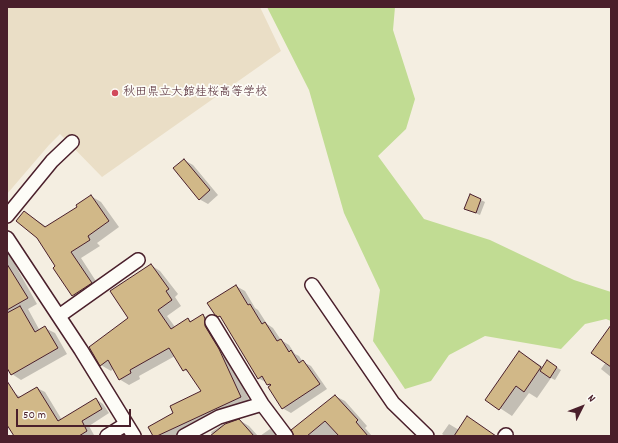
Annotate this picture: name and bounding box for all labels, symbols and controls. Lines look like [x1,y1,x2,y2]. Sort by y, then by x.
place label: 秋田県立大館桂桜高等学校 [123,86,267,100]
marker: 秋田県立大館桂桜高等学校 [110,88,120,98]
north arrow [562,387,602,427]
text: N [583,392,599,406]
scale bar [18,401,133,427]
text: 50 m [23,407,46,424]

